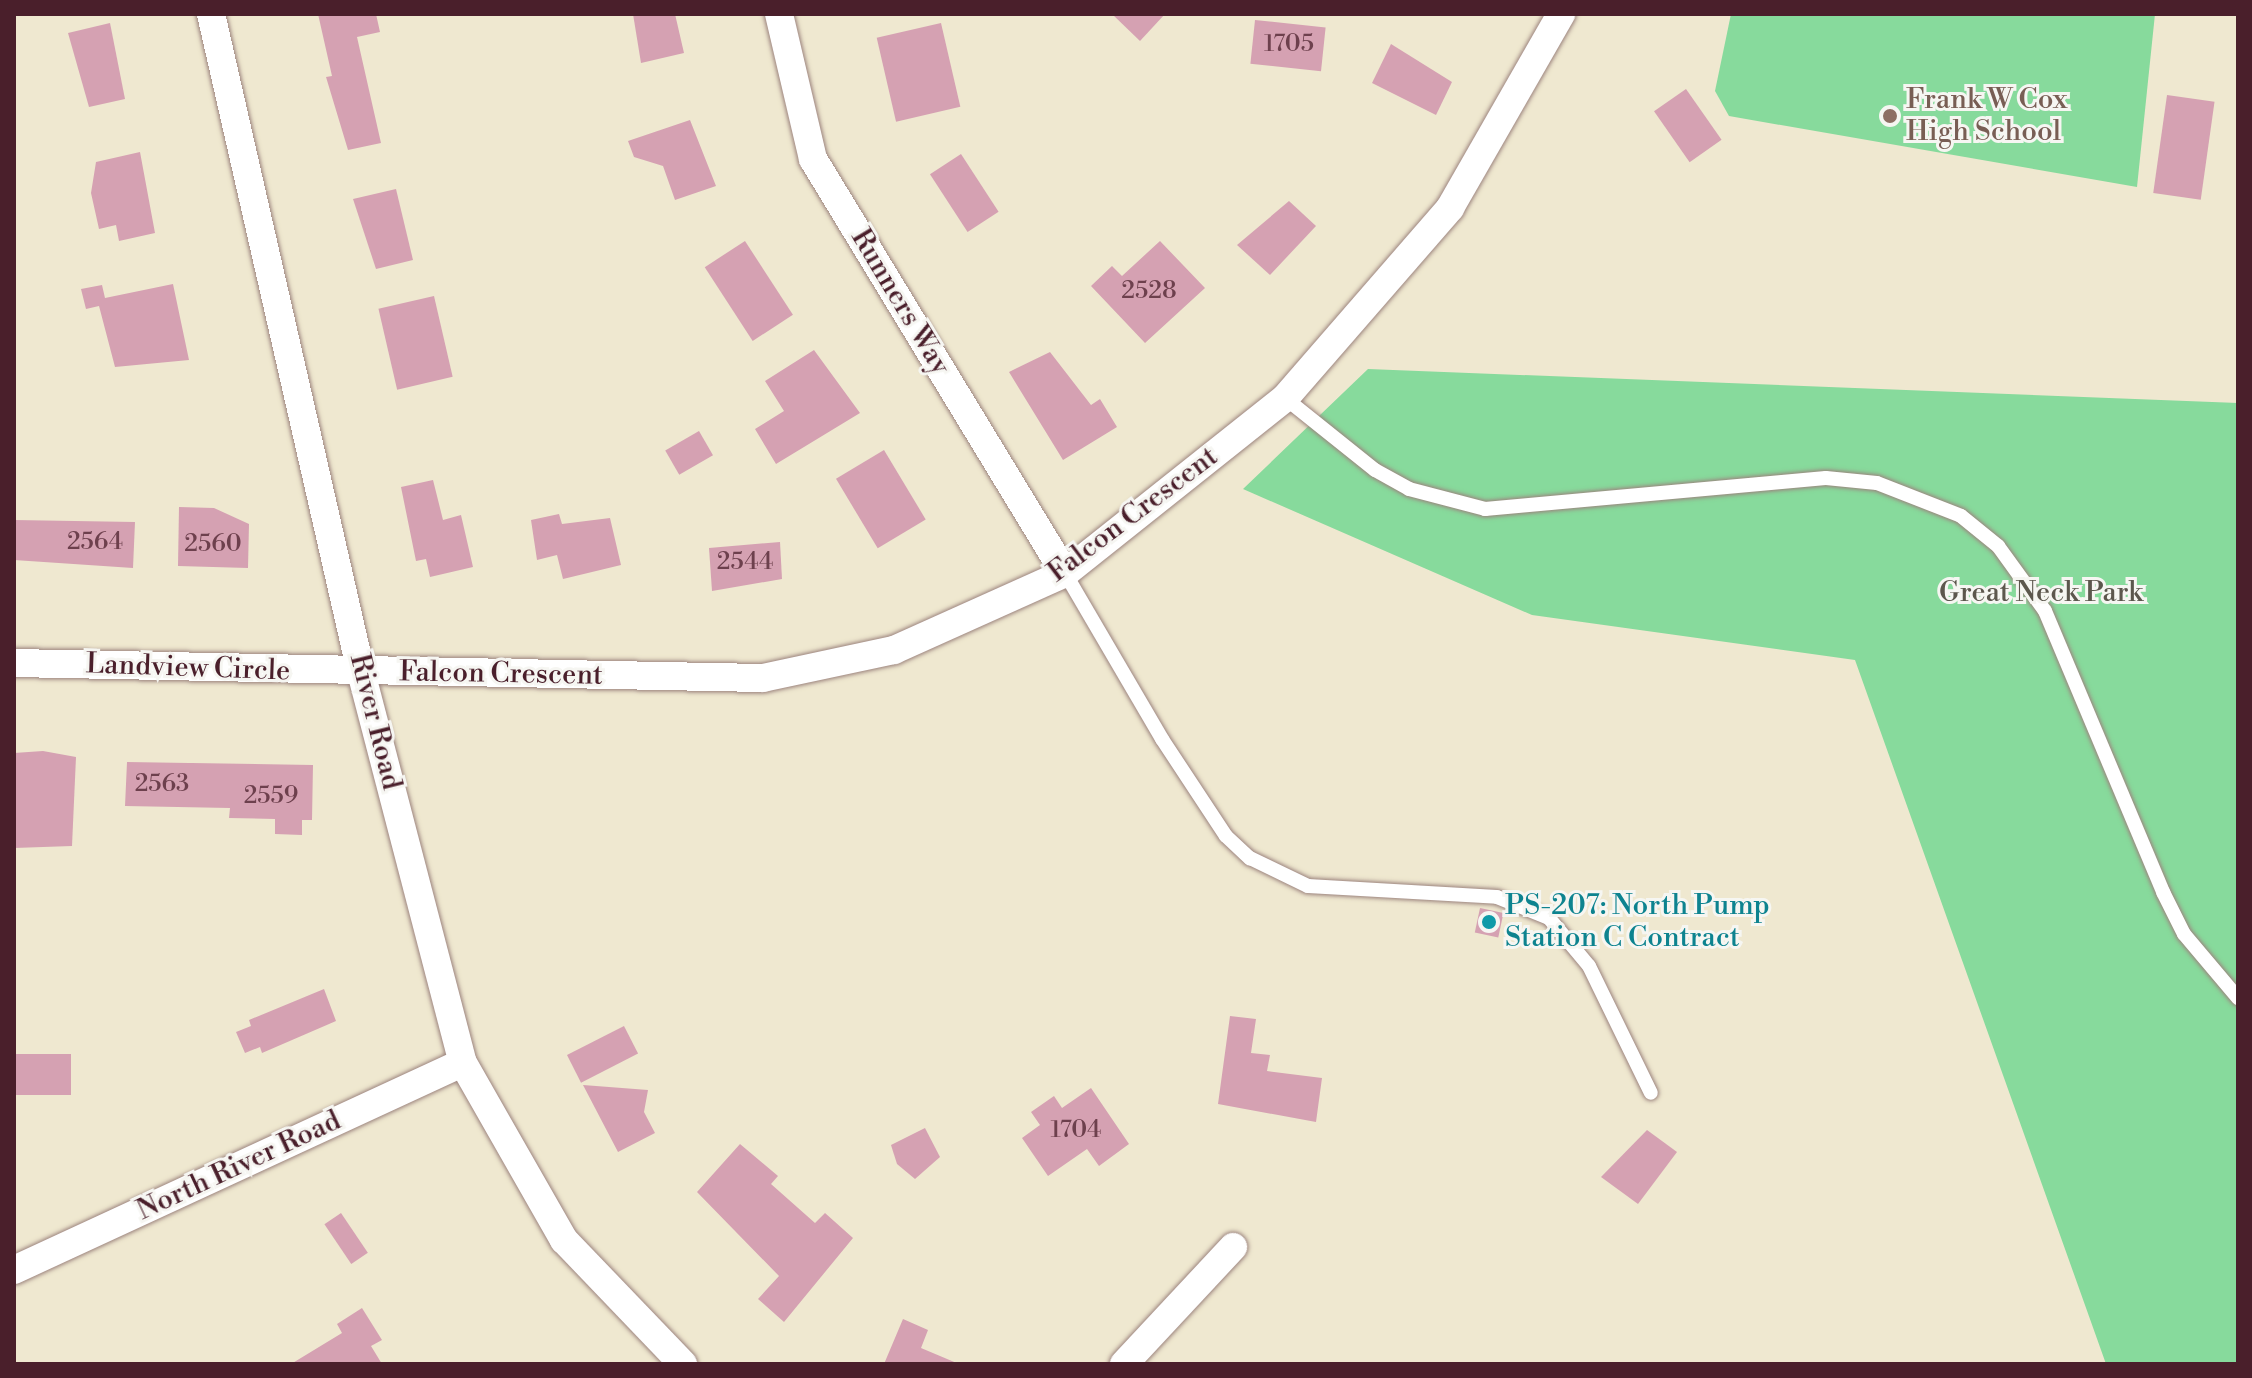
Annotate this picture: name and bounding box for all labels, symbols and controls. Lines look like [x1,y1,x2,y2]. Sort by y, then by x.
house number: 1705 [1264,31,1314,59]
place label: Frank W Cox High School [1906,83,2067,149]
marker: Frank W Cox High School [1881,107,1899,125]
street label: Runners Way [843,223,957,381]
house number: 2528 [1121,278,1177,306]
street label: Falcon Crescent [1042,440,1224,590]
house number: 2564 [67,529,123,557]
house number: 2560 [184,531,242,559]
house number: 2544 [717,549,773,577]
park label: Great Neck Park [1939,576,2143,610]
street label: Landview Circle [85,648,291,688]
street label: River Road [342,650,408,794]
street label: Falcon Crescent [399,655,603,693]
house number: 2563 [135,771,189,799]
house number: 2559 [244,783,298,811]
place label: PS-207: North Pump Station C Contract [1505,889,1770,955]
marker: PS-207: North Pump Station C Contract [1480,913,1498,931]
street label: North River Road [132,1104,346,1228]
house number: 1704 [1051,1117,1101,1145]

